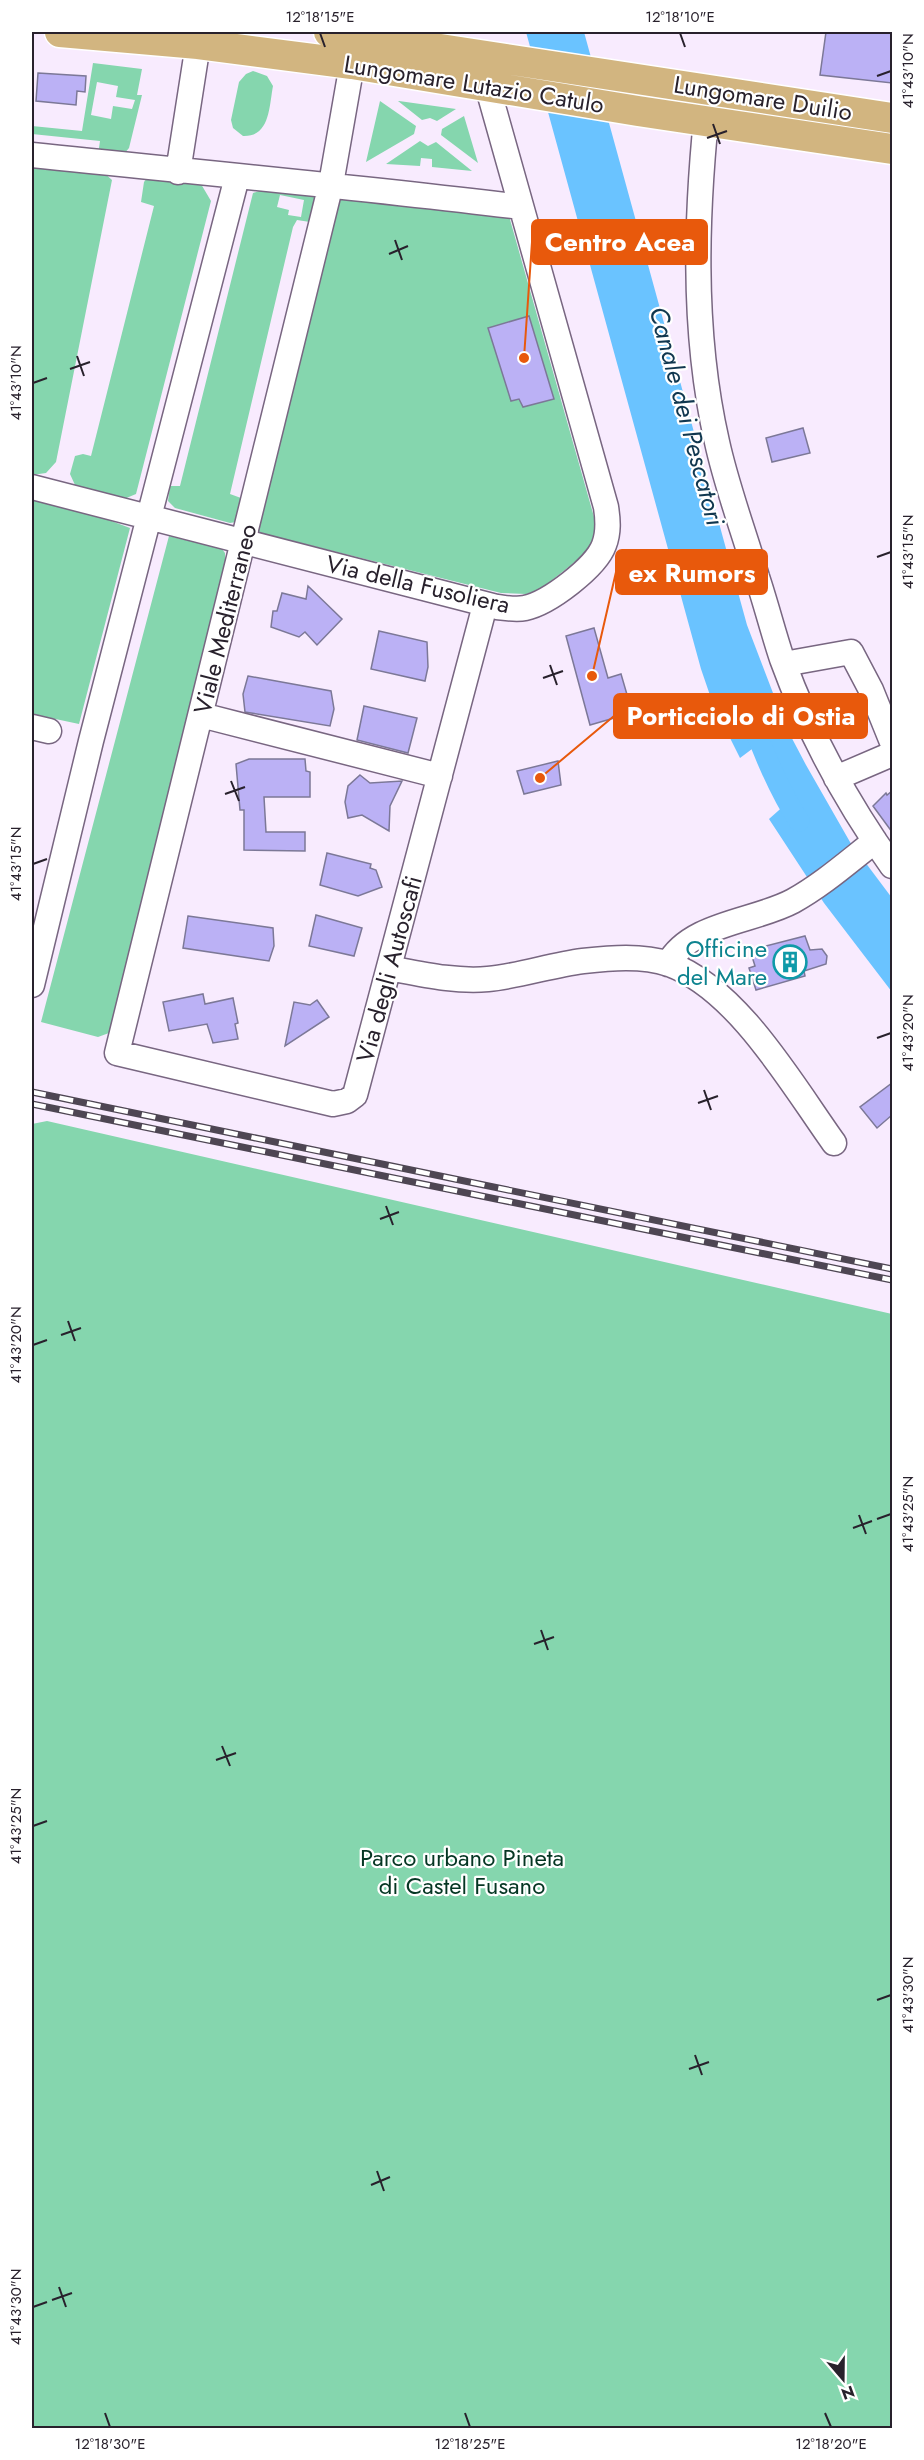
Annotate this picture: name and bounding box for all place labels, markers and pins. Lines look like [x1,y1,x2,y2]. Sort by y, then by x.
callout: Centro Acea [532,220,707,264]
callout: ex Rumors [616,550,767,594]
callout: Porticciolo di Ostia [614,694,867,738]
place label: Officine del Mare [677,931,767,994]
building icon: Officine del Mare [772,944,808,980]

